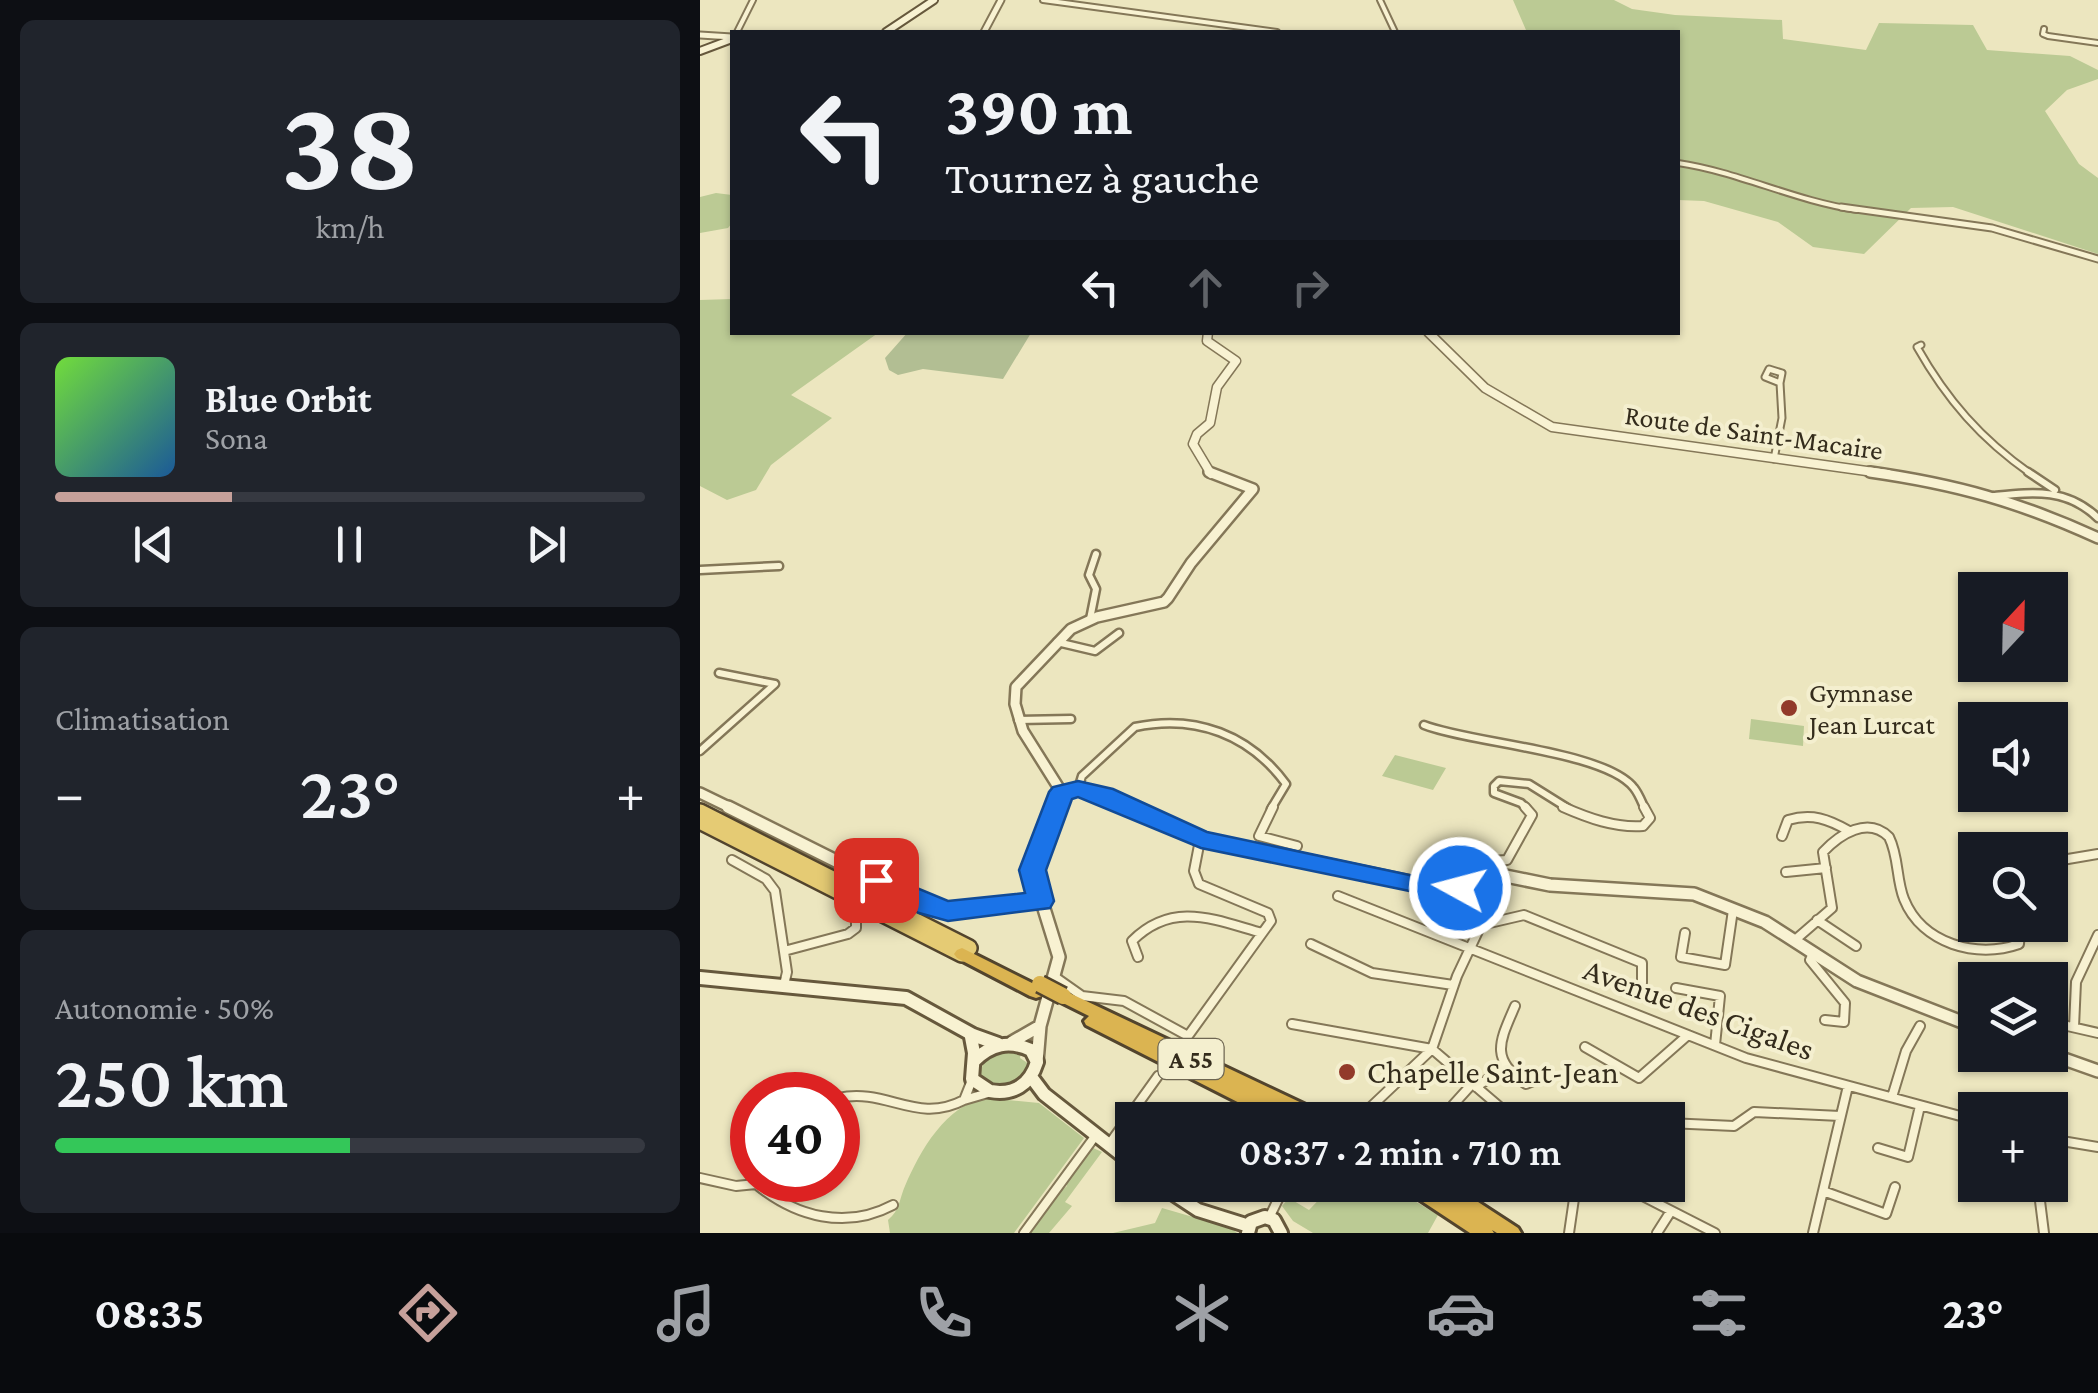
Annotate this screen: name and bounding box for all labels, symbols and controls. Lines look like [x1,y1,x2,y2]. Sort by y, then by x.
icon: left [780,70,910,200]
text: 38 [280,71,420,216]
text: 390 m [945,71,1133,149]
text: Tournez à gauche [945,153,1259,203]
text: km/h [316,209,385,245]
icon: left [1073,260,1128,315]
icon: ahead [1178,260,1233,315]
icon: right [1283,260,1338,315]
text: Blue Orbit [205,378,372,420]
street label: Route de Saint-Macaire [1623,399,1885,466]
text: Sona [205,420,268,456]
icon: previous [126,517,181,572]
icon: pause [322,517,377,572]
icon: next [519,517,574,572]
north arrow [1958,572,2068,682]
map controls [1958,572,2068,1202]
place label: Gymnase Jean Lurcat [1806,677,1935,740]
marker: Gymnase Jean Lurcat [1778,697,1800,719]
text: Climatisation [55,701,230,737]
button: sound [1958,702,2068,812]
text: 23° [300,751,400,834]
text: − [55,763,84,824]
text: + [616,763,645,824]
button: search [1958,832,2068,942]
position arrow [1408,836,1512,940]
pin [834,838,919,923]
icon: arrive [849,853,904,908]
street label: Avenue des Cigales [1579,951,1819,1067]
button: layers [1958,962,2068,1072]
text: Autonomie · 50% [55,990,274,1026]
road number: A 55 [1158,1039,1224,1079]
text: 250 km [55,1040,288,1123]
place label: Chapelle Saint-Jean [1367,1054,1619,1090]
marker: Chapelle Saint-Jean [1336,1061,1358,1083]
speed limit sign: 40 [730,1072,860,1202]
button: + [1958,1092,2068,1202]
text: 08:37 · 2 min · 710 m [1239,1131,1561,1173]
icon: directions [393,1278,463,1348]
icon: music [651,1278,721,1348]
icon: phone [909,1278,979,1348]
icon: climate [1167,1278,1237,1348]
icon: car [1426,1278,1496,1348]
icon: filters [1684,1278,1754,1348]
text: 08:35 [94,1288,204,1338]
text: 23° [1942,1288,2004,1338]

